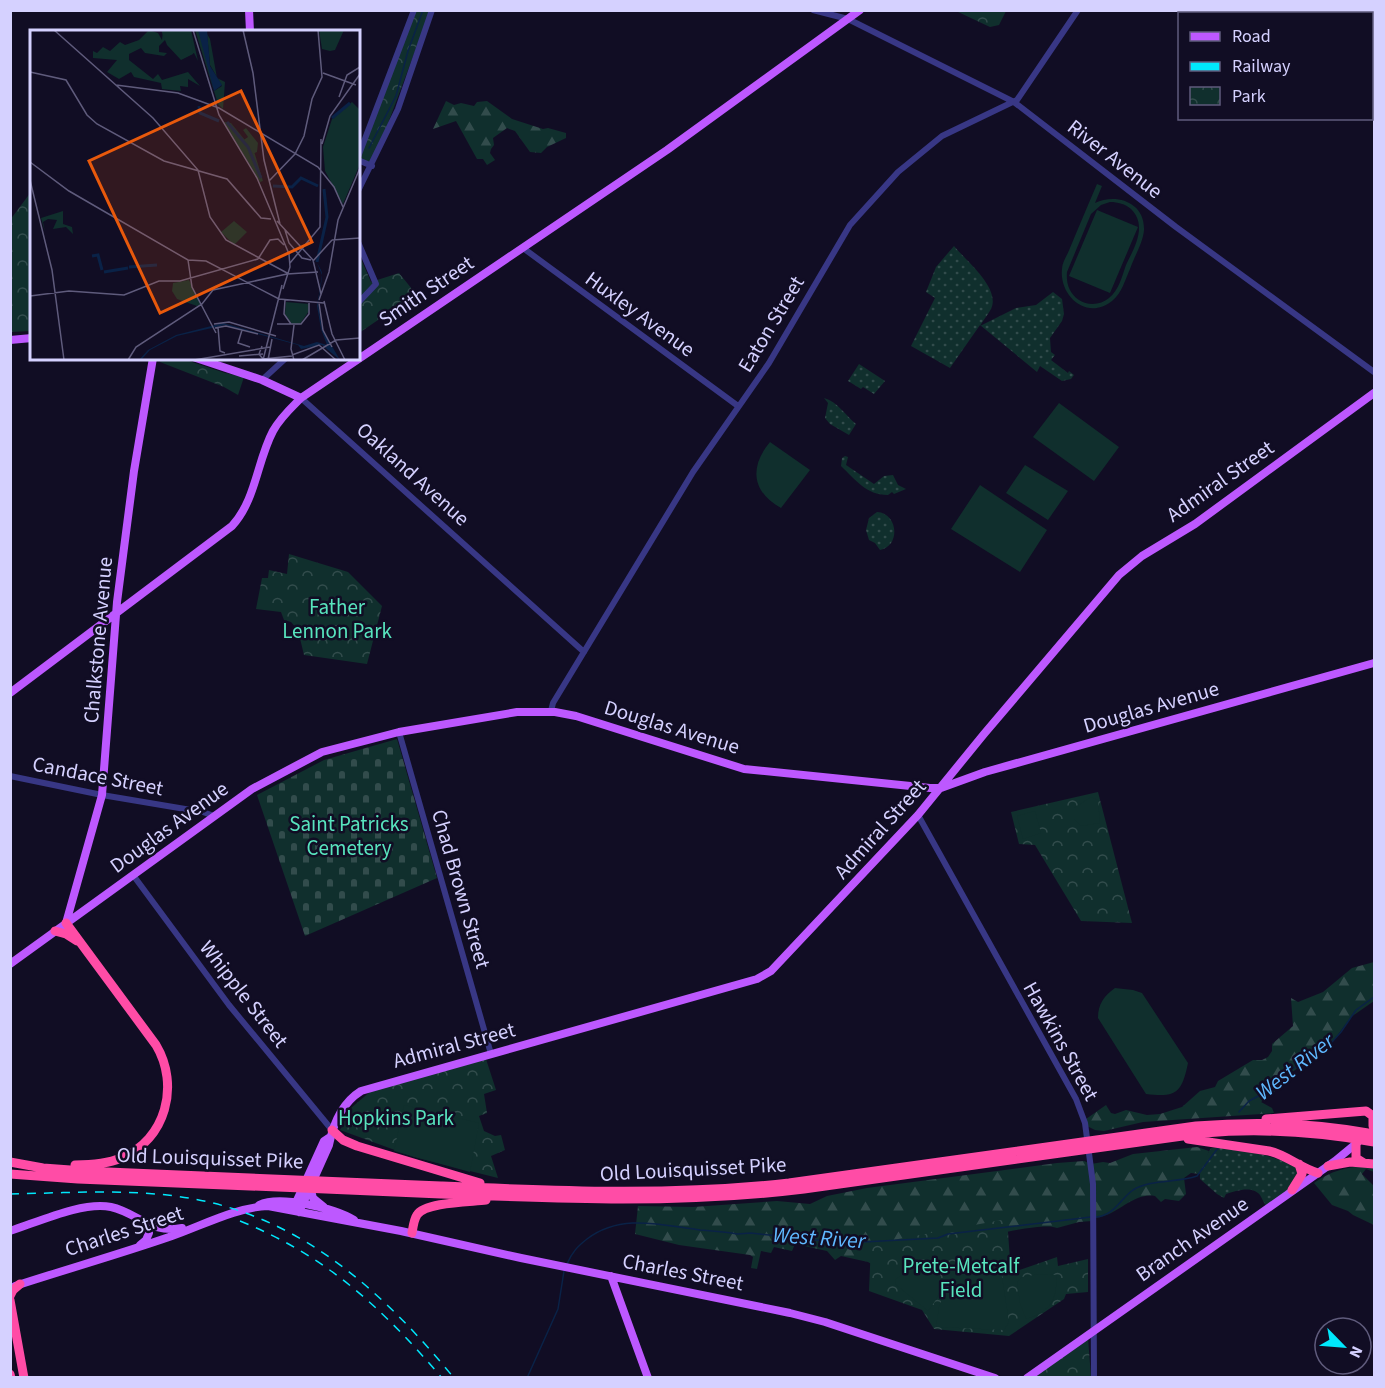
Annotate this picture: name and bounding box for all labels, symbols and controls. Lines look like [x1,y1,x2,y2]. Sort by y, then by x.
legend [1178,12,1373,120]
text: Road [1232,24,1271,49]
inset map [30,30,360,360]
text: Railway [1232,54,1291,79]
text: Park [1232,84,1266,109]
street label: River Avenue [1061,112,1169,206]
street label: Smith Street [372,248,480,334]
street label: Huxley Avenue [579,264,701,364]
street label: Eaton Street [730,270,812,378]
street label: Oakland Avenue [350,415,476,533]
street label: Admiral Street [1160,433,1280,529]
street label: Chalkstone Avenue [76,555,120,725]
park label: Father Lennon Park [282,592,392,646]
street label: Douglas Avenue [1080,673,1222,741]
street label: Douglas Avenue [601,692,743,762]
street label: Candace Street [30,749,166,803]
street label: Admiral Street [827,772,933,886]
street label: Douglas Avenue [104,774,234,880]
street label: Chad Brown Street [424,806,498,972]
park label: Saint Patricks Cemetery [289,809,409,863]
street label: Whipple Street [192,934,296,1054]
street label: Hawkins Street [1016,976,1106,1106]
street label: Admiral Street [390,1014,518,1076]
water label: West River [1249,1025,1343,1108]
park label: Hopkins Park [338,1103,455,1133]
street label: Old Louisquisset Pike [116,1140,304,1176]
street label: Old Louisquisset Pike [599,1149,787,1189]
street label: Branch Avenue [1130,1189,1254,1289]
street label: Charles Street [61,1198,187,1264]
water label: West River [772,1219,868,1257]
street label: Charles Street [620,1246,746,1298]
park label: Prete-Metcalf Field [903,1251,1020,1305]
north arrow [1313,1316,1373,1376]
text: N [1343,1342,1368,1361]

